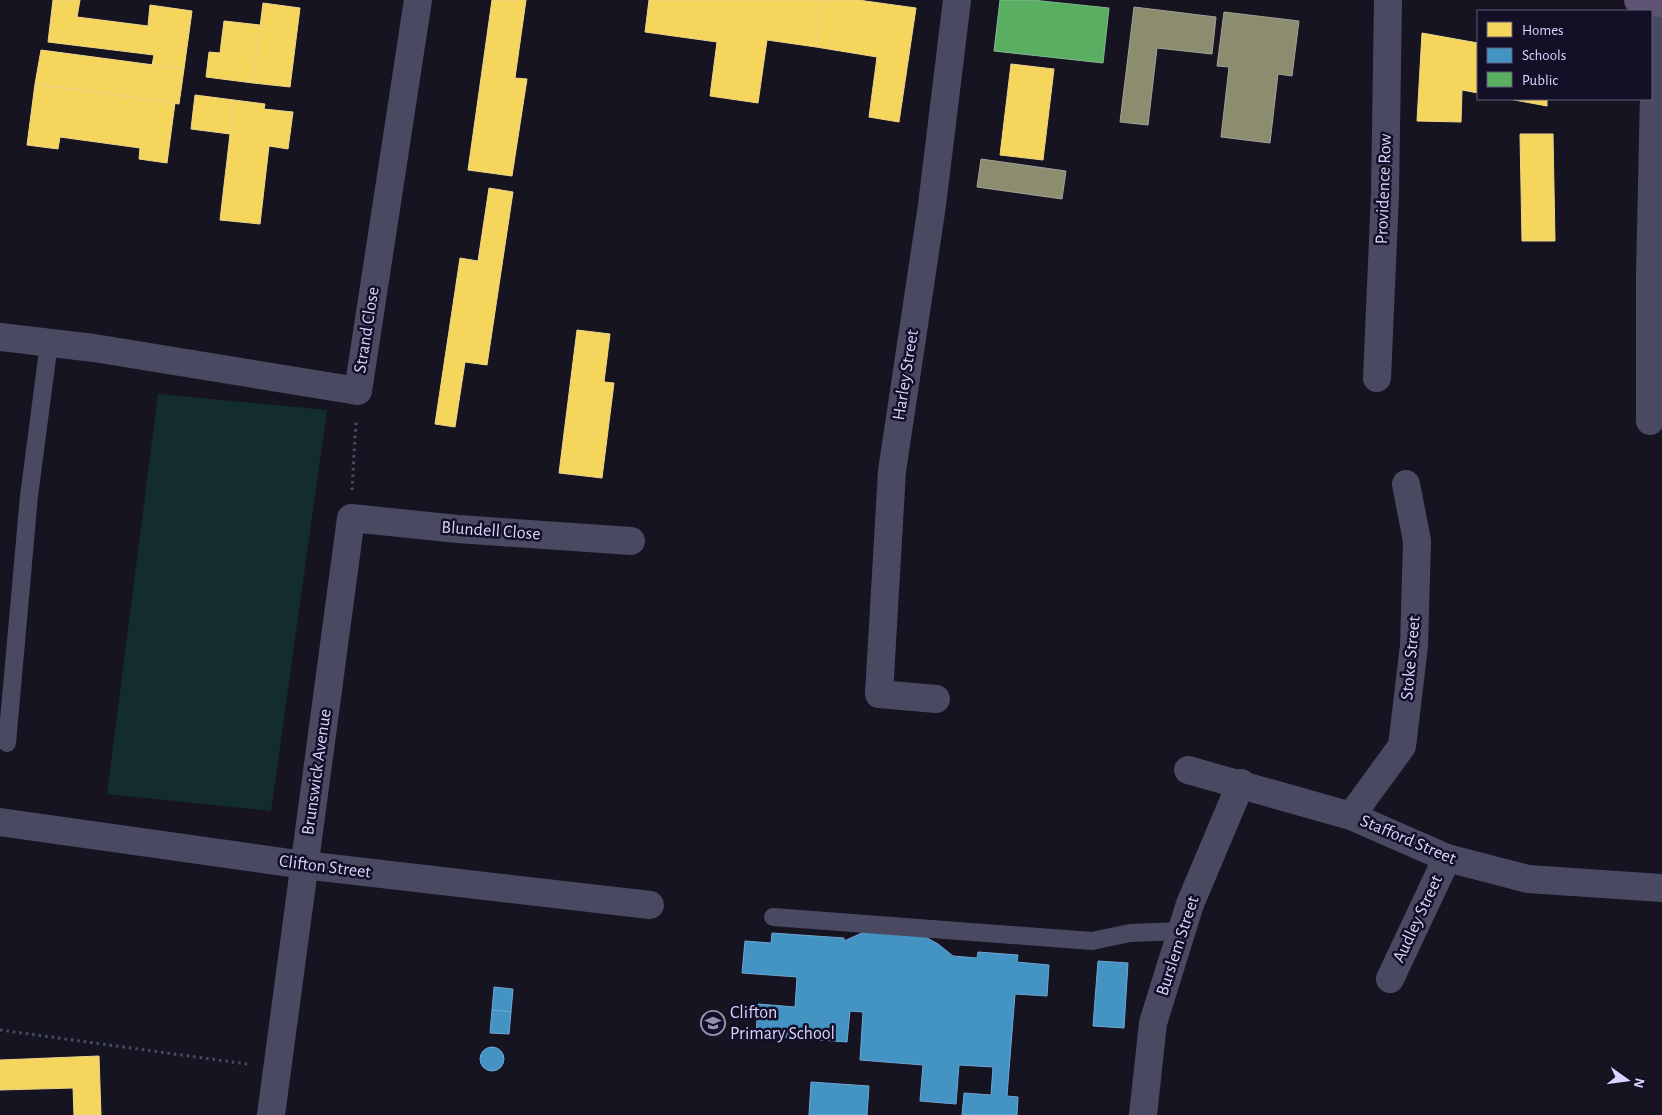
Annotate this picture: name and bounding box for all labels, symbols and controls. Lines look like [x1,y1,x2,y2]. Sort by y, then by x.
legend [1477,10,1652,100]
text: Homes [1522,23,1564,38]
text: Schools [1522,48,1566,63]
text: Public [1522,73,1558,88]
street label: Providence Row [1373,133,1395,245]
street label: Strand Close [351,286,383,374]
street label: Harley Street [890,328,922,422]
street label: Blundell Close [441,519,541,543]
street label: Stoke Street [1398,615,1424,701]
street label: Brunswick Avenue [299,708,335,836]
street label: Stafford Street [1358,812,1459,868]
street label: Clifton Street [278,852,372,882]
street label: Audley Street [1390,872,1446,966]
street label: Burslem Street [1153,894,1203,998]
place label: Clifton Primary School [730,1004,835,1043]
school or university icon: Clifton Primary School [700,1010,726,1036]
north arrow [1602,1055,1652,1105]
text: N [1631,1076,1647,1089]

